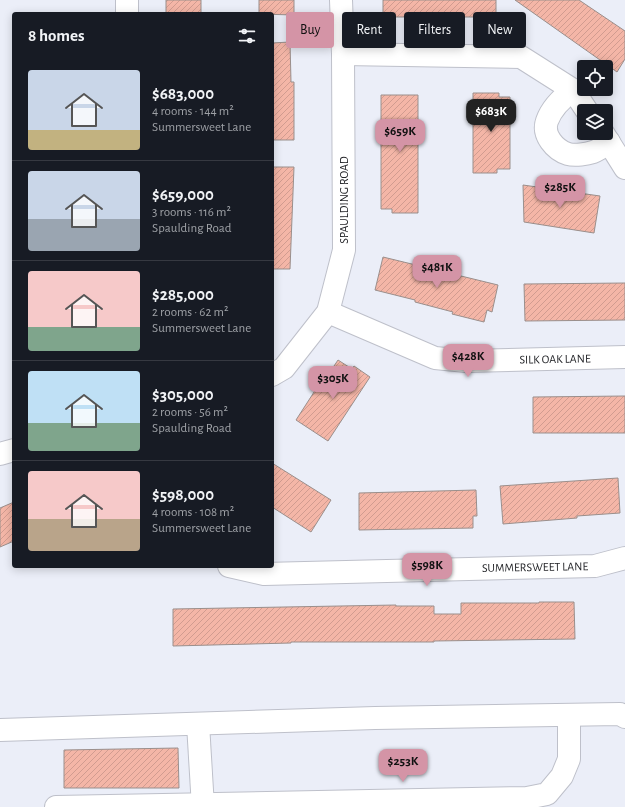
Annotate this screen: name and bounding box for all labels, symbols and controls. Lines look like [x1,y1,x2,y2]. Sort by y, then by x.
chip: Buy [286,12,334,48]
chip: Rent [342,12,396,48]
chip: Filters [404,12,465,48]
chip: New [473,12,526,48]
icon: filters [236,25,258,47]
text: 8 homes [28,27,85,44]
map controls [577,60,613,140]
button: locate [577,60,613,96]
text: $683,000 [152,85,214,102]
icon: home [60,86,108,134]
pin: $683K [463,99,519,133]
button: layers [577,104,613,140]
text: 4 rooms · 144 m² [152,105,234,118]
text: $683K [475,105,507,118]
pin: $659K [372,119,428,153]
text: Summersweet Lane [152,121,251,134]
text: $659K [384,125,416,138]
street label: SPAULDING ROAD [338,156,350,244]
pin: $285K [532,175,588,209]
text: $285K [544,181,576,194]
text: $659,000 [152,186,214,203]
icon: home [60,187,108,235]
text: 3 rooms · 116 m² [152,206,231,219]
text: Spaulding Road [152,222,232,235]
pin: $481K [409,255,465,289]
text: $481K [421,261,453,274]
text: $285,000 [152,286,214,303]
icon: home [60,287,108,335]
text: 2 rooms · 62 m² [152,306,228,319]
text: Summersweet Lane [152,322,251,335]
pin: $428K [440,344,496,378]
text: $428K [452,350,484,363]
street label: SILK OAK LANE [519,352,591,366]
pin: $305K [305,366,361,400]
text: $305K [317,372,349,385]
text: $305,000 [152,386,214,403]
icon: home [60,387,108,435]
text: 2 rooms · 56 m² [152,406,228,419]
text: Spaulding Road [152,422,232,435]
text: $598,000 [152,486,214,503]
icon: home [60,487,108,535]
text: 4 rooms · 108 m² [152,506,234,519]
text: Summersweet Lane [152,522,251,535]
pin: $598K [399,553,455,587]
text: $598K [411,559,443,572]
street label: SUMMERSWEET LANE [482,560,588,574]
pin: $253K [375,749,431,783]
text: $253K [388,755,418,768]

